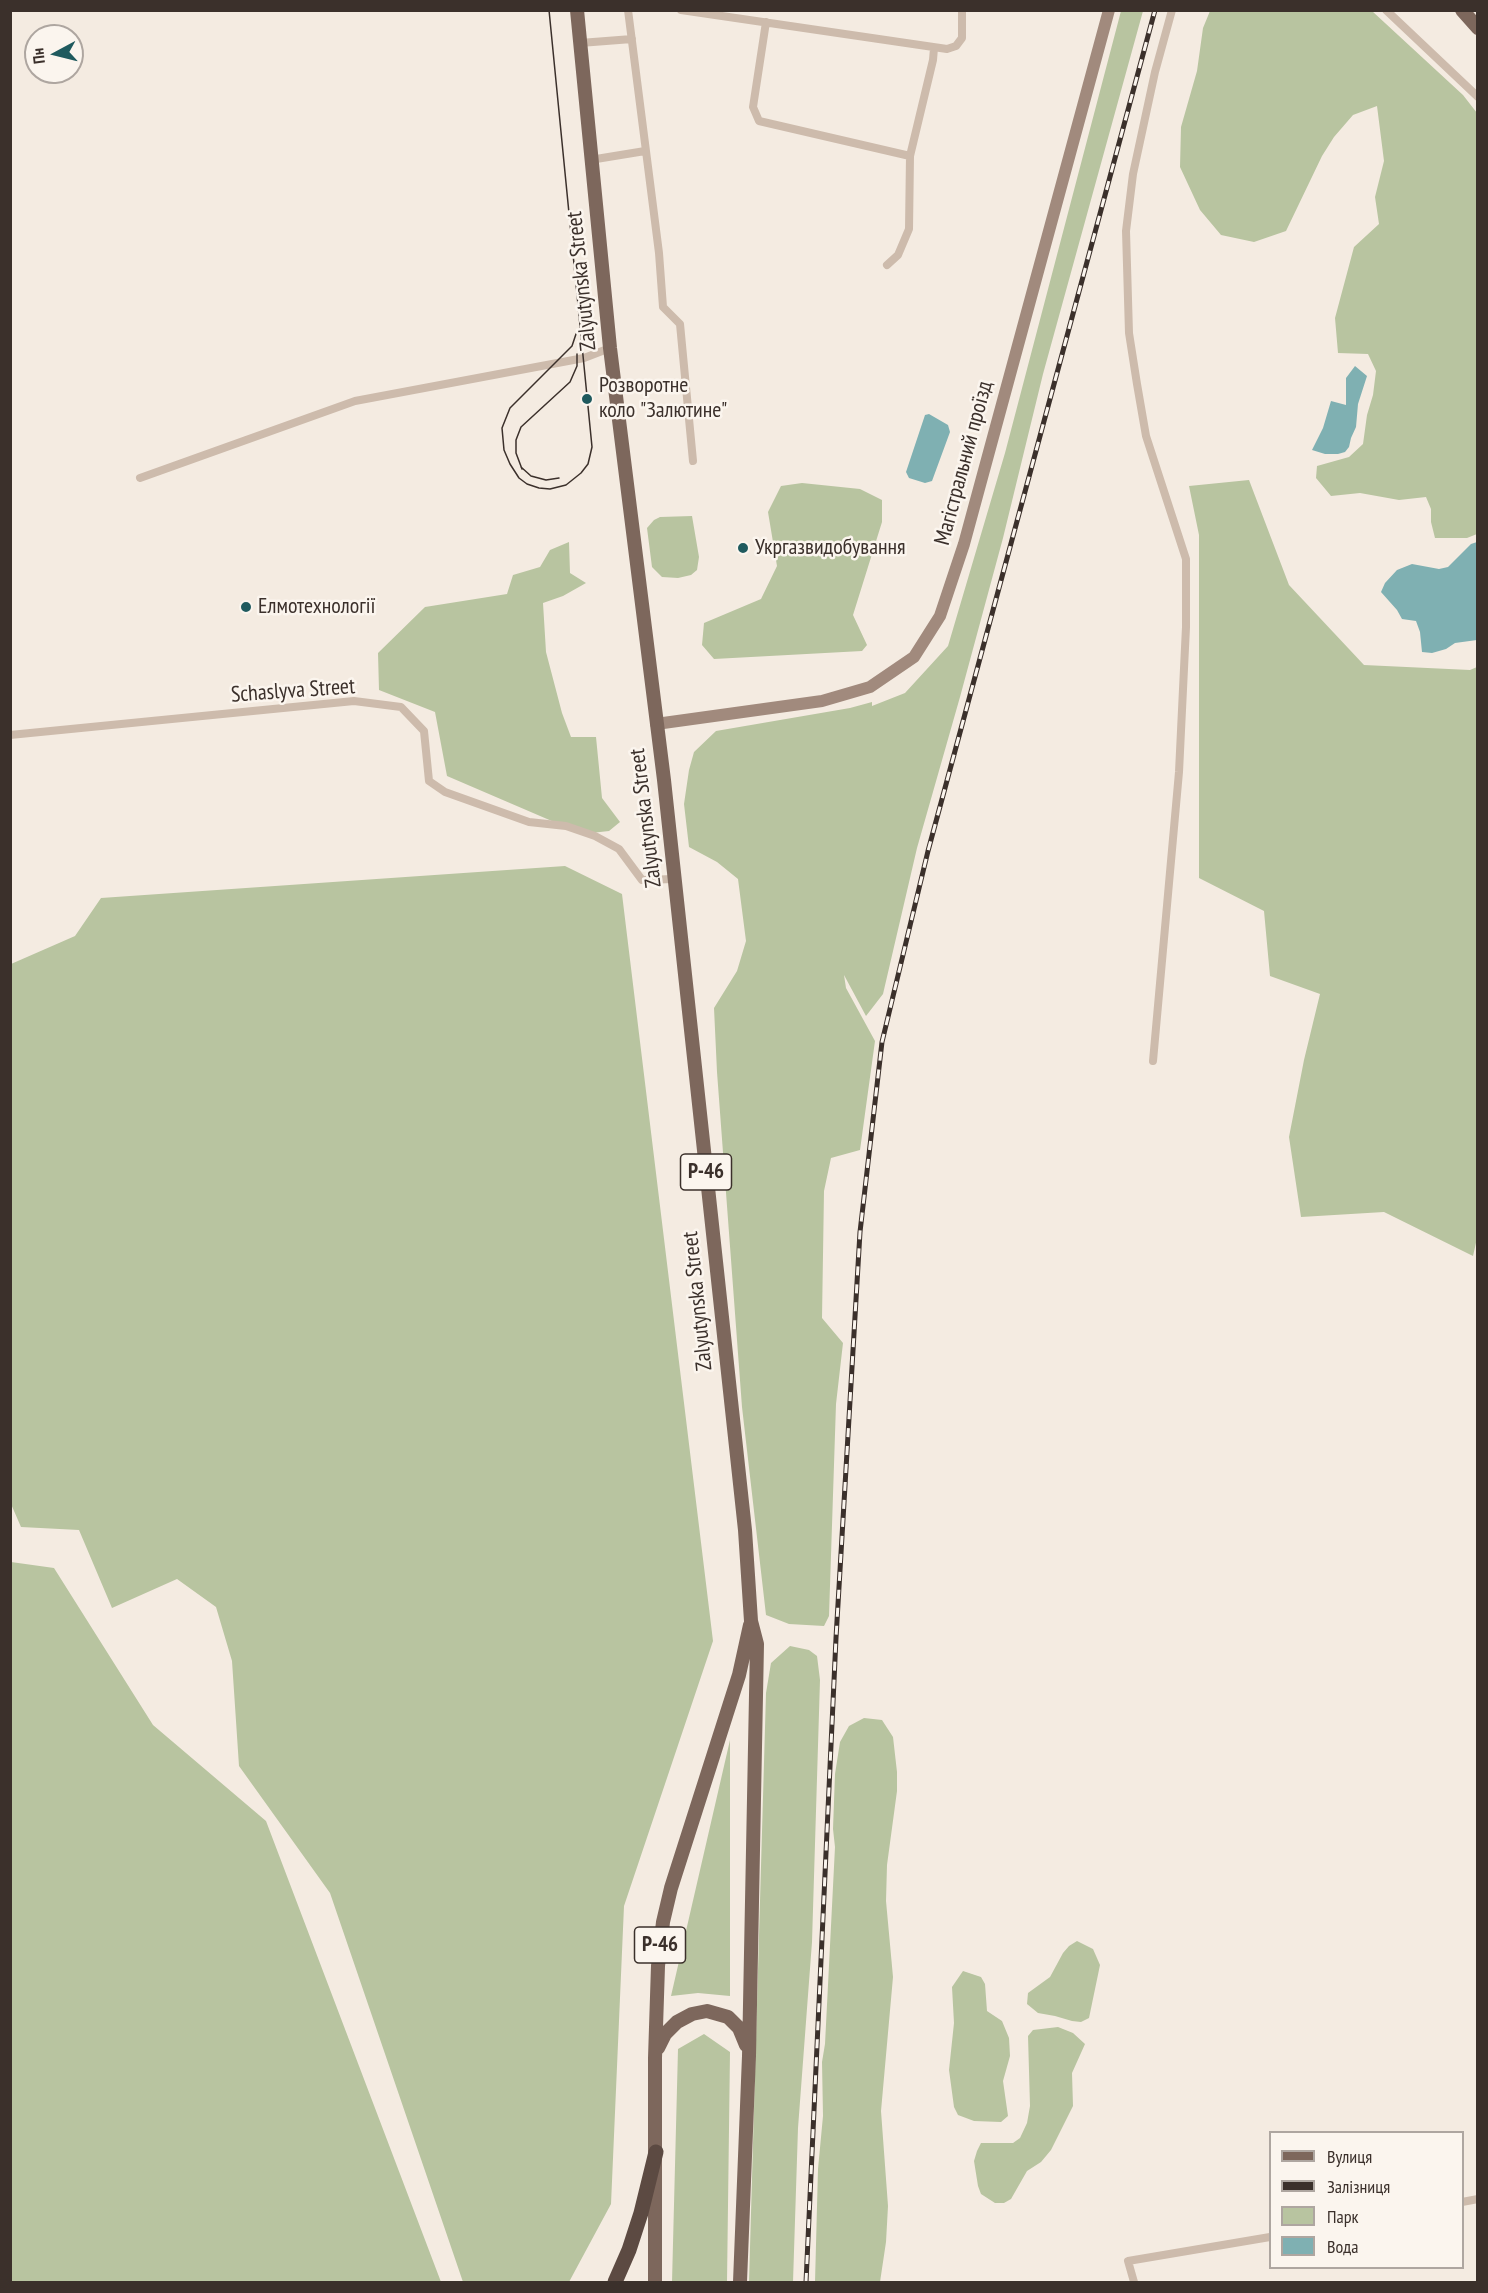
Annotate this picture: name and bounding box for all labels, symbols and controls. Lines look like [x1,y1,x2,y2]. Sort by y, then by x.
north arrow [24,24,84,84]
text: Пн [27,47,49,65]
street label: Zalyutynska Street [562,210,602,352]
place label: Розворотне коло "Залютине" [599,373,727,424]
street label: Магістральний проїзд [929,378,999,548]
marker: Розворотне коло "Залютине" [580,392,594,406]
place label: Укргазвидобування [755,535,906,561]
marker: Укргазвидобування [736,541,750,555]
place label: Елмотехнології [258,594,376,620]
marker: Елмотехнології [239,600,253,614]
street label: Schaslyva Street [230,673,356,709]
street label: Zalyutynska Street [624,747,668,889]
road number: Р-46 [680,1154,732,1190]
street label: Zalyutynska Street [678,1230,718,1372]
road number: Р-46 [634,1927,686,1963]
legend [1269,2131,1464,2269]
text: Вулиця [1327,2145,1372,2168]
text: Залізниця [1327,2175,1390,2198]
text: Парк [1327,2205,1358,2228]
text: Вода [1327,2235,1358,2258]

